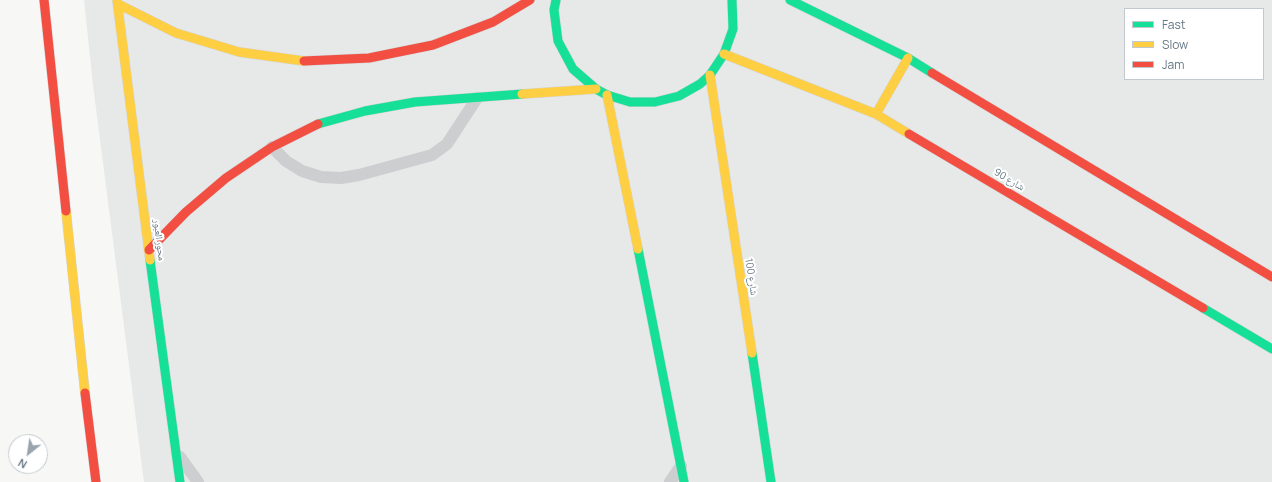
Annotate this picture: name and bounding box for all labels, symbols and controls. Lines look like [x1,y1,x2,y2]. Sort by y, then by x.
legend [1124,8,1264,80]
text: Fast [1162,16,1186,33]
text: Slow [1162,36,1188,53]
text: Jam [1162,56,1184,73]
street label: شارع 90 [992,166,1026,194]
street label: محور العبور [150,218,168,262]
street label: شارع 100 [742,258,760,296]
north arrow [8,434,48,474]
text: N [15,455,29,472]

